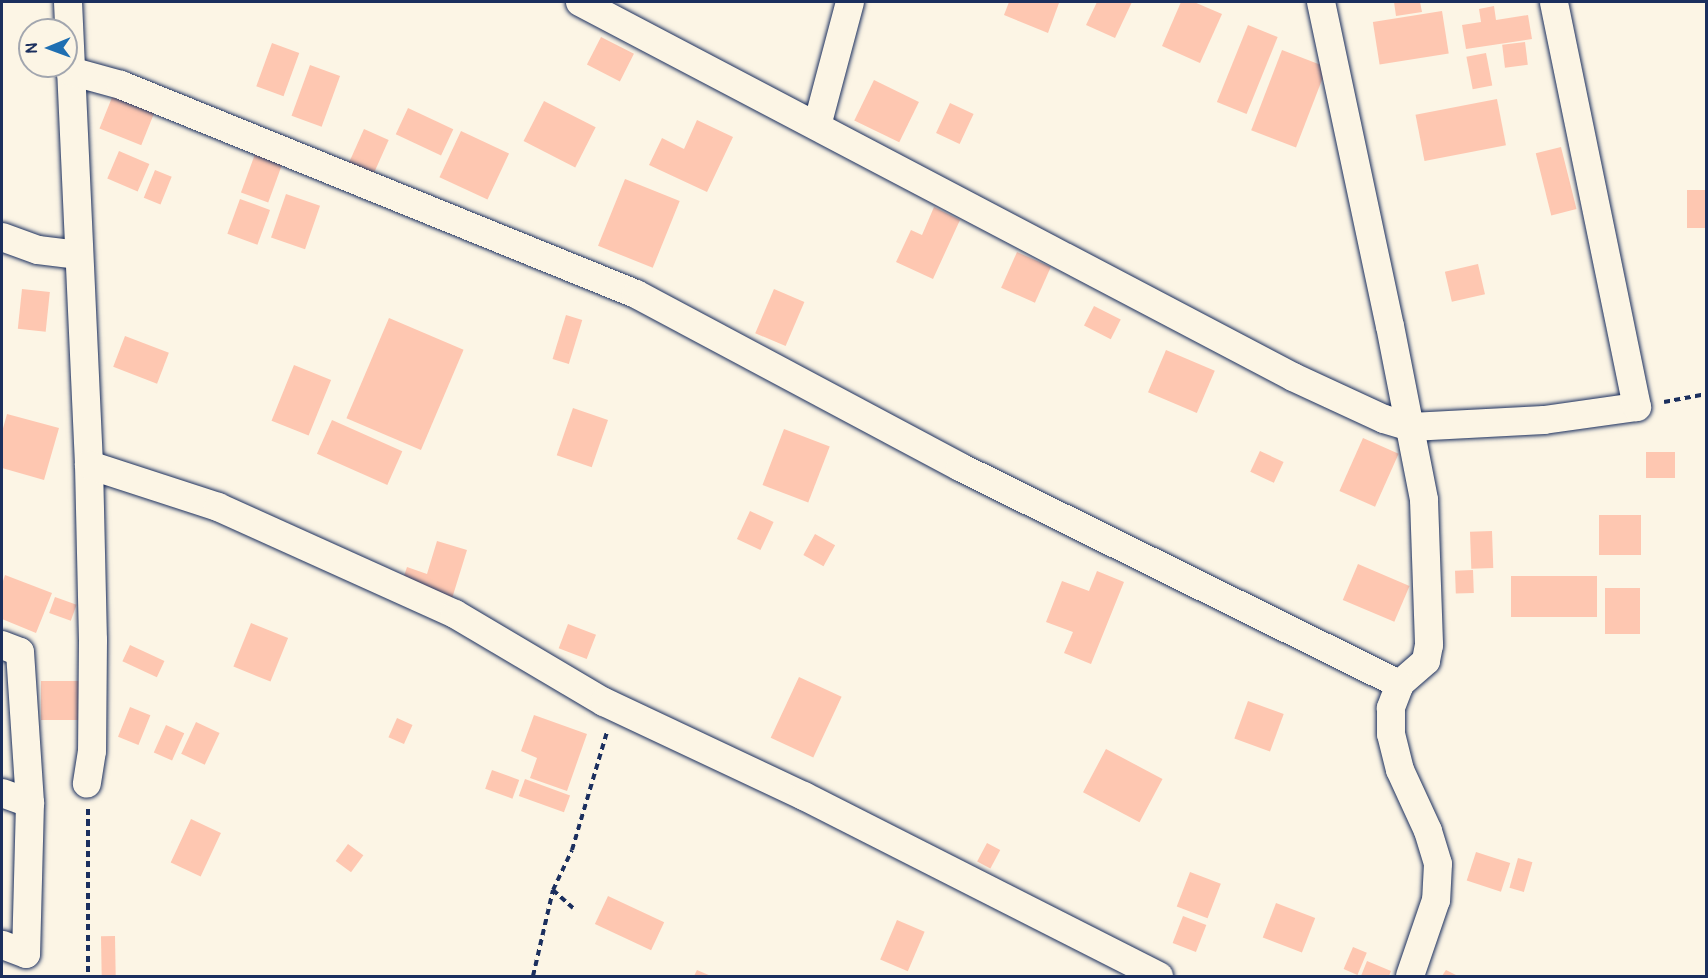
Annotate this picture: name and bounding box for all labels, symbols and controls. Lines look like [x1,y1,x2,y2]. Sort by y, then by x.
north arrow [18,18,78,78]
text: N [22,43,42,54]

